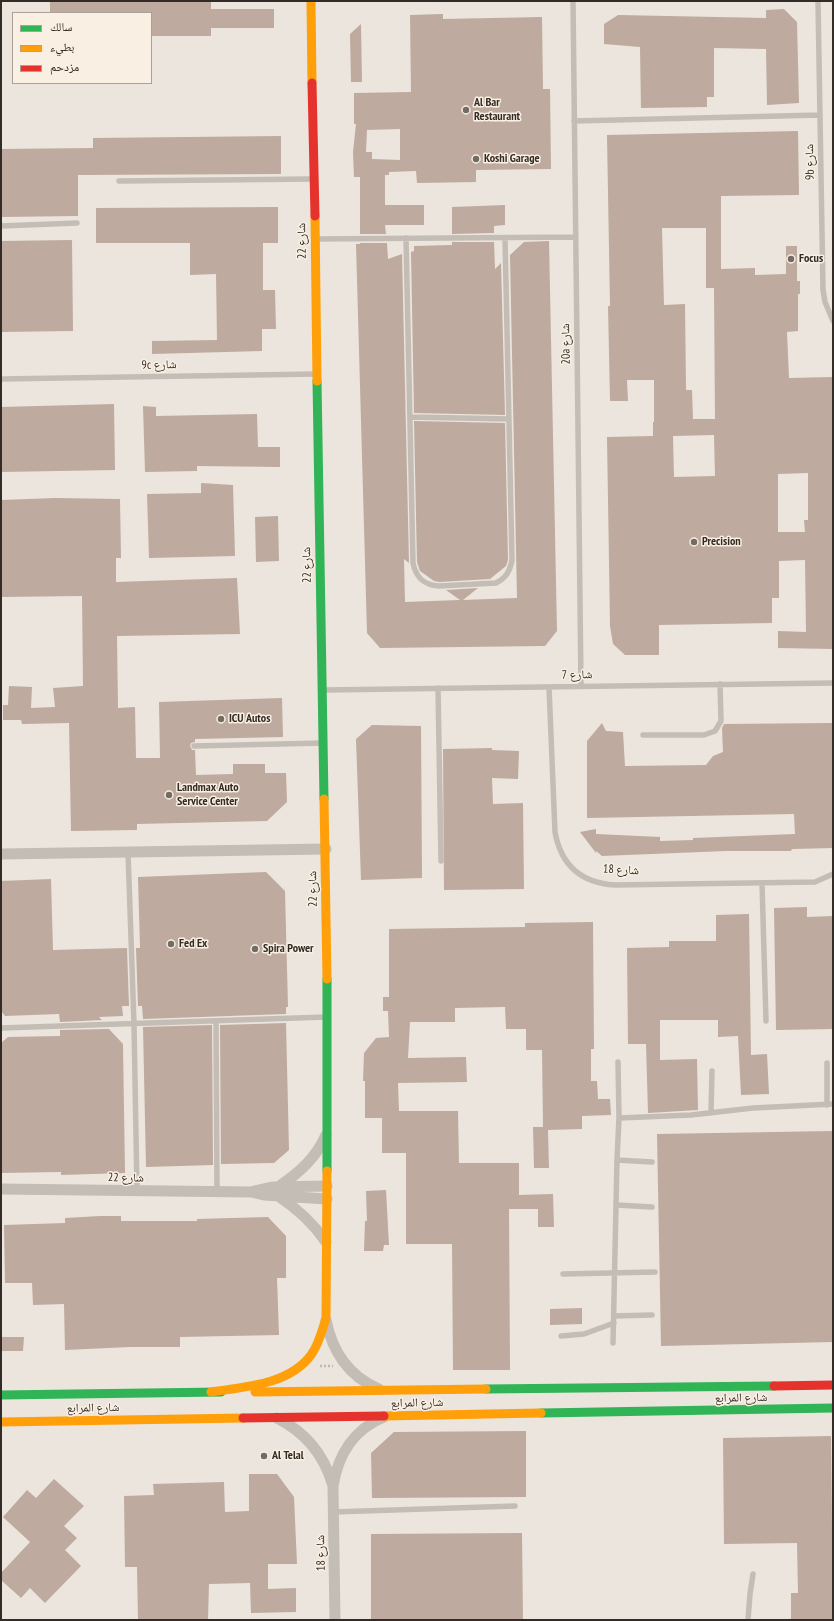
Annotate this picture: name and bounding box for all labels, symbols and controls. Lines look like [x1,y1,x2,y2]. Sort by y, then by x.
legend [12,12,152,84]
text: سالك [50,19,72,34]
text: بطيء [50,39,74,54]
text: مزدحم [50,59,79,74]
place label: Al Bar Restaurant [474,96,520,124]
marker: Al Bar Restaurant [461,105,471,115]
street label: 9b شارع [802,144,818,180]
place label: Koshi Garage [484,152,540,166]
marker: Koshi Garage [471,154,481,164]
street label: شارع 22 [294,223,310,259]
place label: Focus [799,252,823,266]
marker: Focus [786,254,796,264]
street label: 20a شارع [558,323,574,365]
street label: 9c شارع [141,357,177,373]
place label: Precision [702,535,741,549]
marker: Precision [689,537,699,547]
street label: شارع 22 [299,547,315,583]
street label: شارع 7 [561,668,593,682]
place label: ICU Autos [229,712,270,726]
marker: ICU Autos [216,714,226,724]
place label: Landmax Auto Service Center [177,781,239,809]
marker: Landmax Auto Service Center [164,790,174,800]
street label: شارع 18 [603,862,639,878]
street label: شارع 22 [305,871,321,907]
place label: Fed Ex [179,937,207,951]
marker: Fed Ex [166,939,176,949]
place label: Spira Power [263,942,314,956]
marker: Spira Power [250,944,260,954]
street label: شارع 22 [108,1170,144,1186]
street label: شارع المرابع [715,1390,767,1406]
street label: شارع المرابع [391,1395,443,1411]
street label: شارع المرابع [67,1400,119,1416]
place label: Al Telal [272,1449,304,1463]
marker: Al Telal [259,1451,269,1461]
street label: شارع 18 [313,1535,329,1571]

